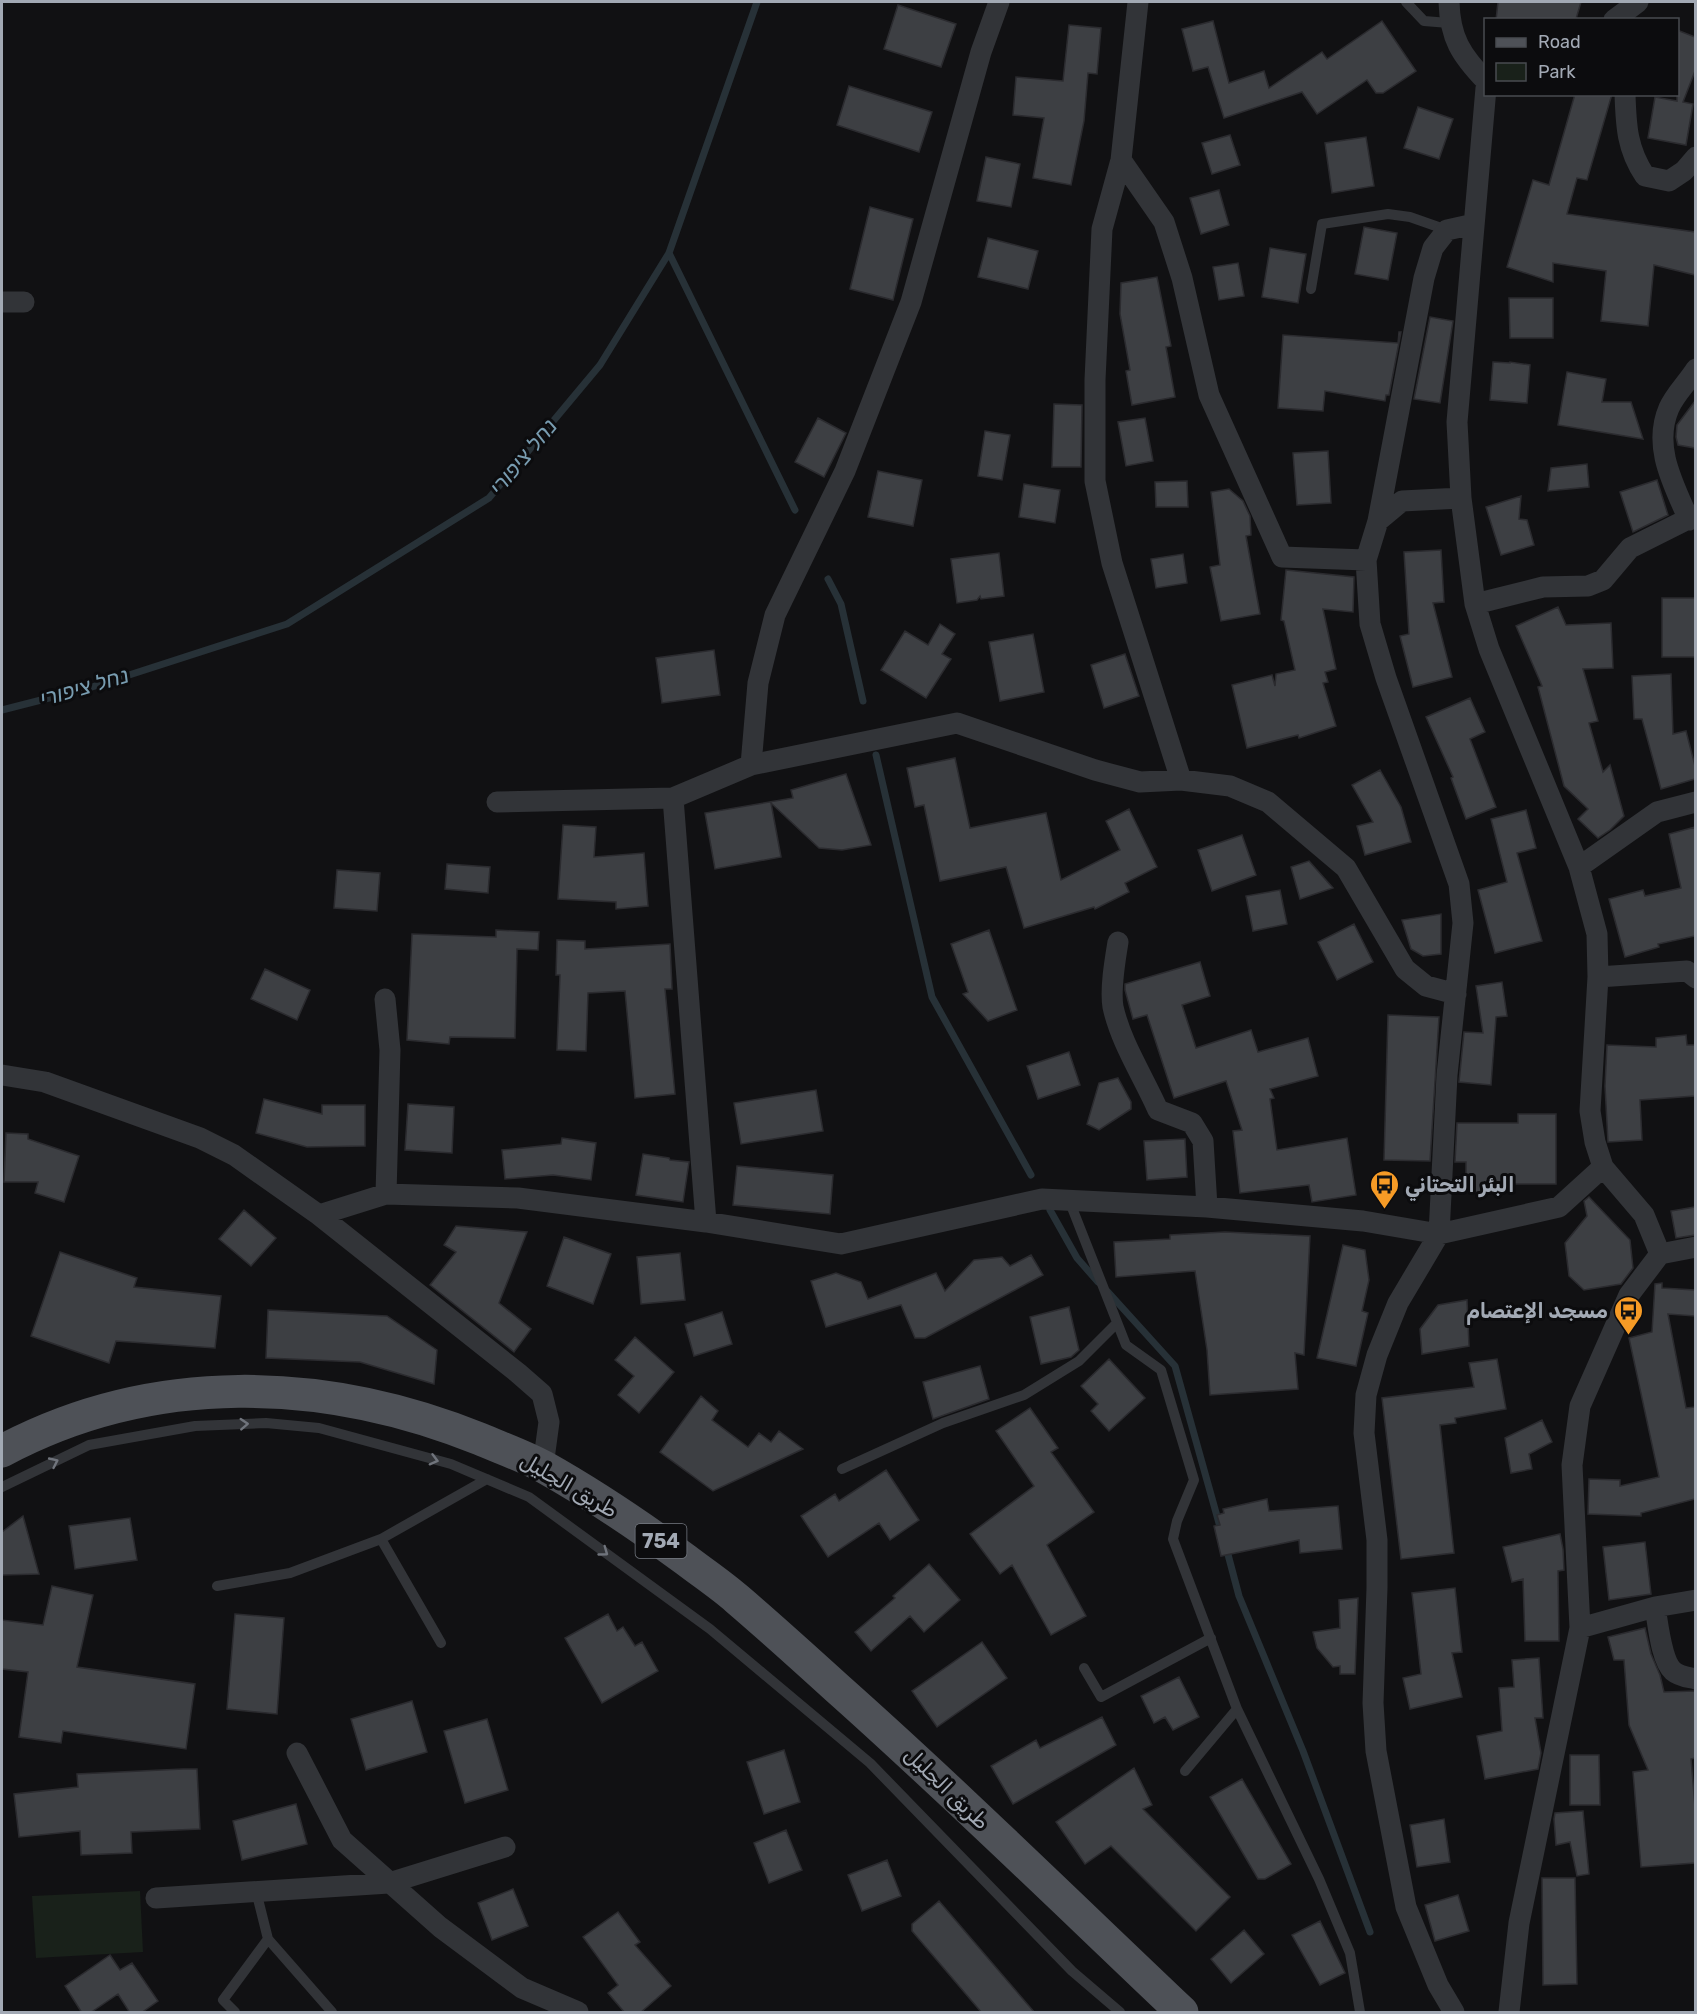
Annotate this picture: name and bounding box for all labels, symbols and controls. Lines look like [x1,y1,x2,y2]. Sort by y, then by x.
legend [1484,18,1679,96]
text: Road [1538,31,1581,53]
text: Park [1538,61,1576,83]
water label: נחל ציפורי [483,413,563,501]
water label: נחל ציפורי [37,661,131,713]
bus stop icon: البئر التحتاني [1368,1168,1400,1210]
place label: البئر التحتاني [1405,1172,1514,1201]
bus stop icon: مسجد الإعتصام [1613,1294,1645,1336]
place label: مسجد الإعتصام [1466,1298,1608,1325]
one-way arrow [239,1417,248,1430]
street label: طريق الجليل [516,1447,622,1523]
one-way arrow [428,1453,439,1465]
one-way arrow [48,1457,59,1469]
road number: 754 [636,1524,686,1558]
one-way arrow [598,1545,609,1556]
street label: طريق الجليل [900,1742,994,1834]

